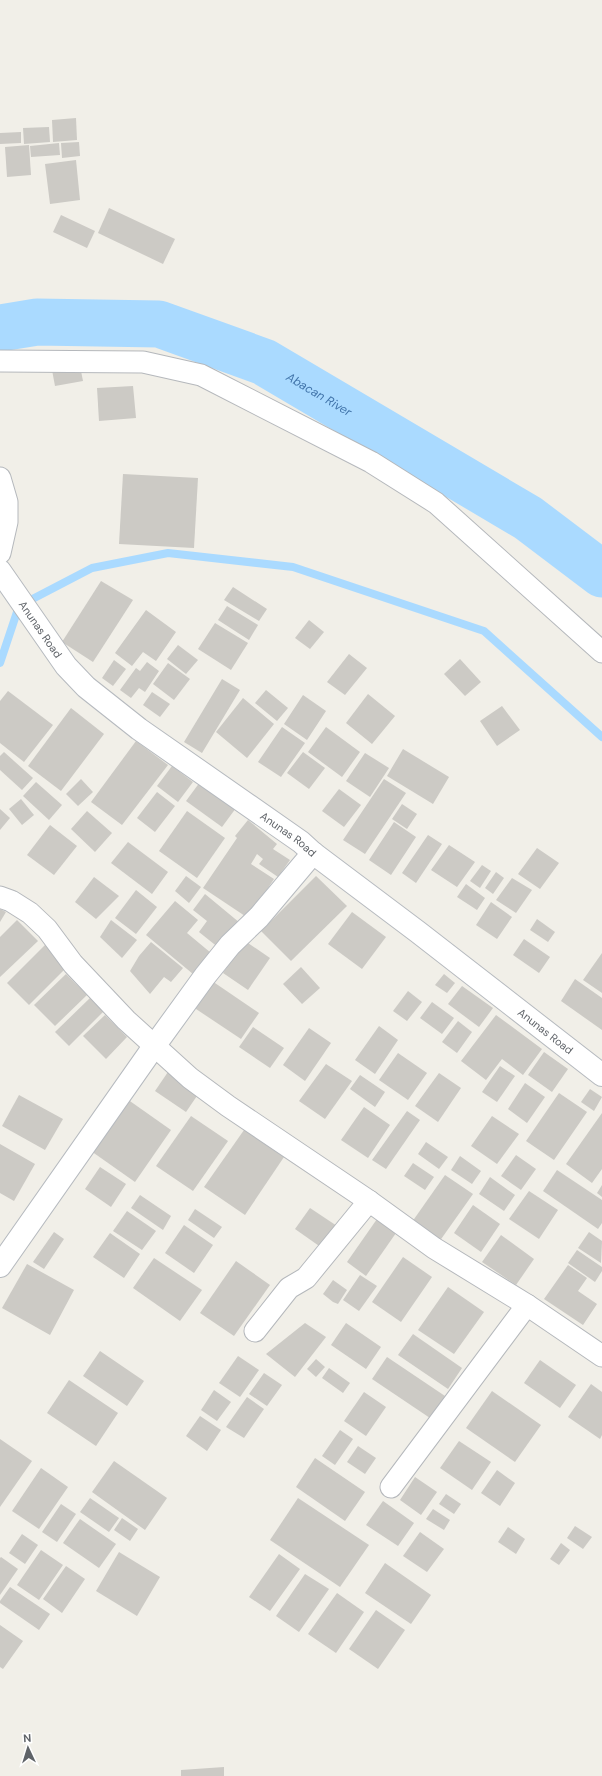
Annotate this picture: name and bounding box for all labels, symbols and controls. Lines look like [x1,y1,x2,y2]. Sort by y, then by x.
water label: Abacan River [282,368,355,420]
street label: Anunas Road [16,598,65,661]
street label: Anunas Road [258,809,319,860]
street label: Anunas Road [515,1005,576,1057]
north arrow [8,1728,48,1768]
text: N [23,1731,32,1745]

